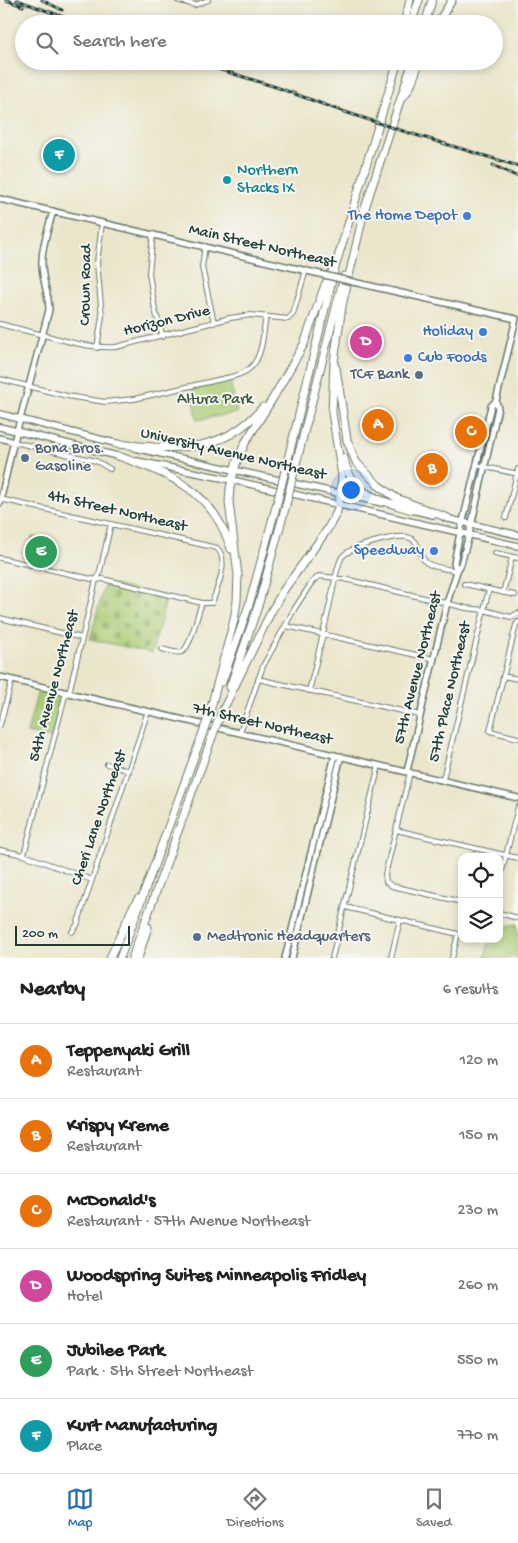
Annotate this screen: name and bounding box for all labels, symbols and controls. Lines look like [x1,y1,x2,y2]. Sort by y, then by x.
search box [15,15,503,70]
icon: search [33,29,61,57]
text: Search here [73,31,167,54]
pin: F [43,136,75,174]
place label: Northern Stacks IX [237,162,298,199]
marker: Northern Stacks IX [221,174,233,186]
place label: The Home Depot [347,207,458,226]
marker: The Home Depot [461,210,473,222]
street label: Main Street Northeast [187,221,339,274]
street label: Crown Road [77,243,97,326]
street label: Horizon Drive [122,302,213,342]
pin: D [350,323,382,361]
place label: Holiday [422,323,473,342]
marker: Holiday [477,326,489,338]
place label: Cub Foods [418,349,488,368]
marker: Cub Foods [402,352,414,364]
place label: TCF Bank [349,366,411,385]
marker: TCF Bank [413,369,425,381]
park label: Altura Park [177,391,255,410]
pin: A [362,406,394,444]
pin: C [455,413,487,451]
street label: University Avenue Northeast [138,424,329,486]
place label: Bona Bros. Gasoline [34,440,105,477]
pin: B [416,450,448,488]
marker: Bona Bros. Gasoline [19,452,31,464]
your location [338,477,364,503]
street label: 4th Street Northeast [46,487,190,538]
pin: E [25,533,57,571]
place label: Speedway [354,542,424,561]
marker: Speedway [428,545,440,557]
street label: 57th Avenue Northeast [391,588,448,746]
street label: 54th Avenue Northeast [26,607,85,764]
street label: 57th Place Northeast [426,619,477,764]
street label: 7th Street Northeast [189,699,335,751]
street label: Cheri Lane Northeast [68,746,133,888]
map controls [458,853,503,943]
button: locate [458,853,503,898]
button: layers [458,898,503,943]
scale bar [15,923,130,946]
text: 200 m [22,926,58,943]
place label: Medtronic Headquarters [207,928,371,947]
marker: Medtronic Headquarters [191,931,203,943]
text: Nearby [20,978,85,1003]
text: 6 results [443,981,498,1000]
text: Teppenyaki Grill [67,1040,190,1063]
text: A [31,1052,41,1071]
text: 120 m [459,1052,498,1071]
text: Restaurant [67,1063,141,1082]
text: Krispy Kreme [67,1115,169,1138]
text: B [32,1127,40,1146]
text: 150 m [459,1127,498,1146]
text: Restaurant [67,1138,141,1157]
text: McDonald's [67,1190,156,1213]
text: C [32,1202,40,1221]
text: 230 m [458,1202,498,1221]
text: Restaurant · 57th Avenue Northeast [67,1213,310,1232]
text: Woodspring Suites Minneapolis Fridley [67,1265,366,1288]
text: D [31,1277,41,1296]
text: 260 m [458,1277,498,1296]
text: Hotel [67,1288,103,1307]
text: Jubilee Park [67,1340,165,1363]
text: E [31,1352,41,1371]
text: 550 m [457,1352,498,1371]
text: Park · 5th Street Northeast [67,1363,253,1382]
text: Kurt Manufacturing [67,1415,217,1438]
text: F [32,1427,40,1446]
text: 770 m [457,1427,498,1446]
text: Place [67,1438,102,1457]
tab: Map [66,1485,94,1532]
tab: Directions [227,1485,284,1532]
tab: Saved [416,1485,452,1532]

